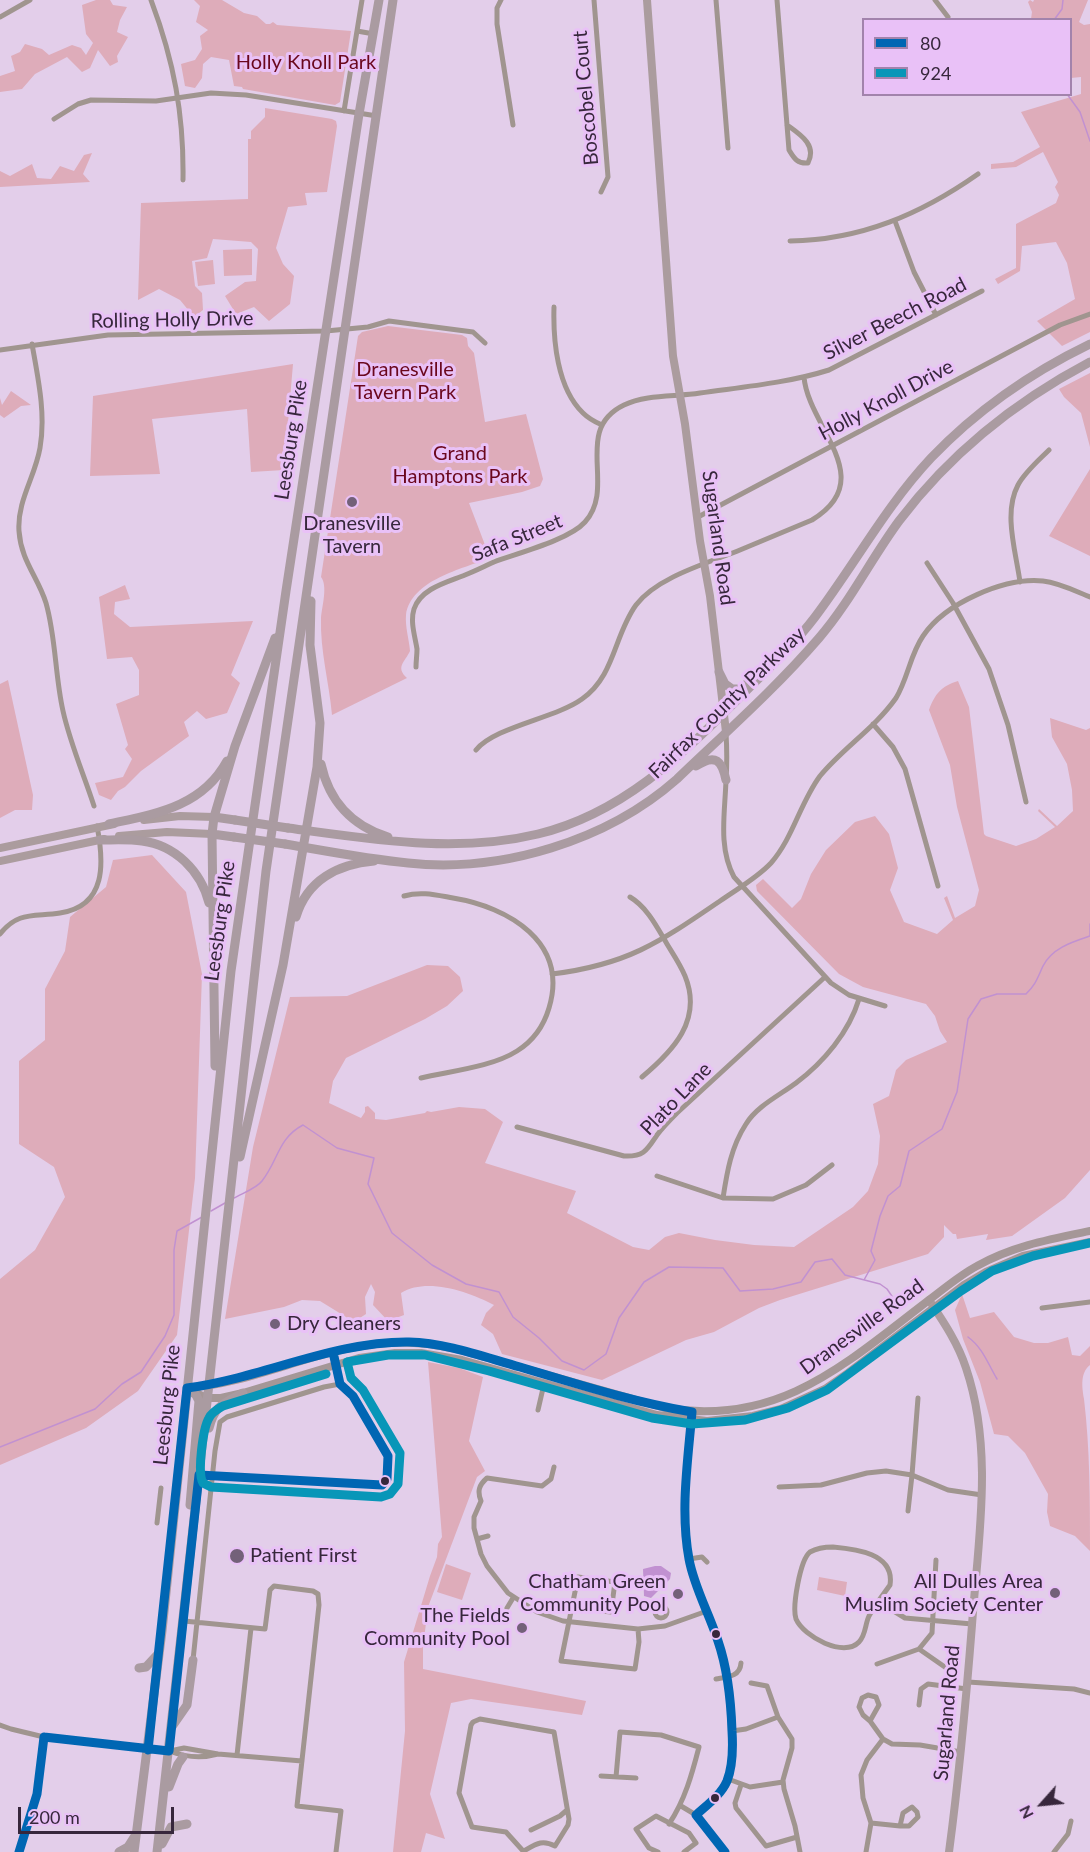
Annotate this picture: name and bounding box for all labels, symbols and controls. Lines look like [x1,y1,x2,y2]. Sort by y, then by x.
legend [862,18,1072,96]
street label: Boscobel Court [568,30,604,166]
text: 80 [920,32,941,54]
park label: Holly Knoll Park [236,51,376,75]
text: 924 [920,62,951,84]
street label: Silver Beech Road [819,273,971,365]
street label: Rolling Holly Drive [90,307,254,333]
street label: Holly Knoll Drive [815,354,957,446]
park label: Dranesville Tavern Park [354,358,456,405]
street label: Leesburg Pike [270,378,312,502]
park label: Grand Hamptons Park [393,442,527,489]
street label: Sugarland Road [697,469,739,607]
marker: Dranesville Tavern [345,495,359,509]
street label: Safa Street [468,509,566,567]
place label: Dranesville Tavern [303,512,401,559]
street label: Fairfax County Parkway [644,622,810,784]
street label: Leesburg Pike [200,859,240,983]
street label: Plato Lane [635,1058,717,1140]
street label: Dranesville Road [796,1274,928,1380]
place label: Dry Cleaners [287,1312,401,1336]
marker: Dry Cleaners [268,1317,282,1331]
street label: Leesburg Pike [149,1344,185,1466]
unlabelled marker [379,1475,391,1487]
place label: Patient First [250,1544,357,1568]
marker: Patient First [228,1547,246,1565]
place label: Chatham Green Community Pool [520,1570,666,1617]
place label: All Dulles Area Muslim Society Center [844,1570,1043,1617]
marker: All Dulles Area Muslim Society Center [1048,1586,1062,1600]
marker: Chatham Green Community Pool [671,1587,685,1601]
place label: The Fields Community Pool [364,1604,510,1651]
marker: The Fields Community Pool [515,1621,529,1635]
unlabelled marker [710,1628,722,1640]
street label: Sugarland Road [929,1644,965,1782]
north arrow [1012,1774,1072,1834]
unlabelled marker [709,1792,721,1804]
scale bar [21,1795,177,1833]
text: N [1014,1803,1037,1822]
text: 200 m [29,1806,80,1828]

